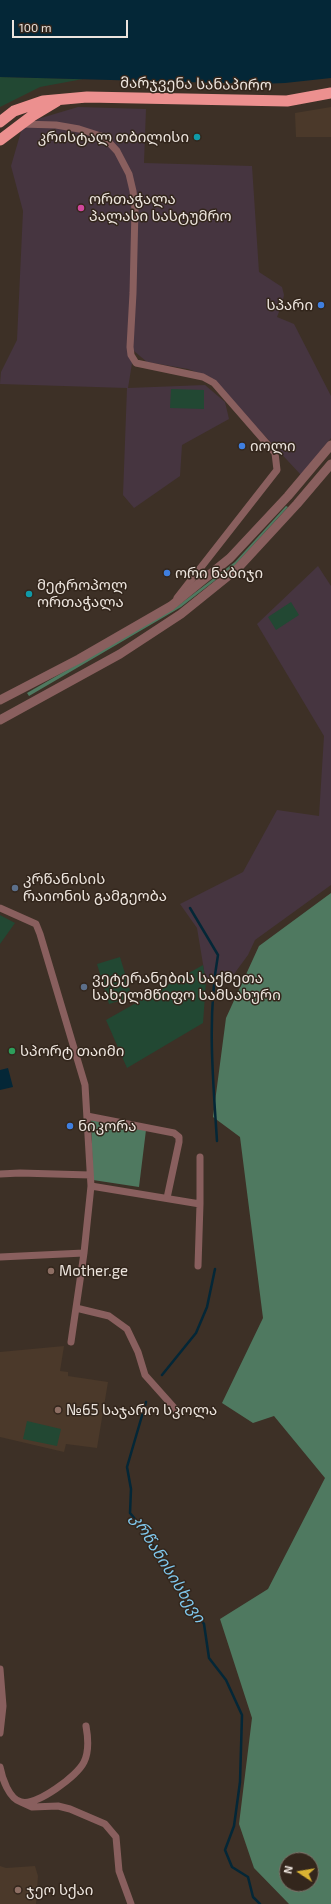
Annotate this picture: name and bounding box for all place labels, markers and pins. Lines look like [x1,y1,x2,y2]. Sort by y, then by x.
place label: კრისტალ თბილისი [38,128,189,146]
marker: კრისტალ თბილისი [192,132,202,142]
place label: ორთაჭალა პალასი სასტუმრო [89,190,232,225]
marker: ორთაჭალა პალასი სასტუმრო [76,203,86,213]
place label: სპარი [266,296,313,314]
marker: სპარი [316,300,326,310]
place label: იოლი [250,437,296,455]
marker: იოლი [237,441,247,451]
place label: ორი ნაბიჯი [175,564,263,582]
marker: ორი ნაბიჯი [162,568,172,578]
place label: მეტროპოლ ორთაჭალა [37,576,127,611]
marker: მეტროპოლ ორთაჭალა [24,589,34,599]
place label: კრწანისის რაიონის გამგეობა [23,870,167,905]
marker: კრწანისის რაიონის გამგეობა [10,883,20,893]
place label: ვეტერანების საქმეთა სახელმწიფო სამსახური [92,969,281,1004]
marker: ვეტერანების საქმეთა სახელმწიფო სამსახური [79,982,89,992]
place label: სპორტ თაიმი [20,1042,124,1060]
marker: სპორტ თაიმი [7,1046,17,1056]
place label: ნიკორა [78,1117,136,1135]
marker: ნიკორა [65,1121,75,1131]
place label: Mother.ge [59,1262,128,1280]
marker: Mother.ge [46,1266,56,1276]
place label: №65 საჯარო სკოლა [66,1401,217,1419]
marker: №65 საჯარო სკოლა [53,1405,63,1415]
place label: ჯეო სქაი [26,1881,93,1899]
marker: ჯეო სქაი [13,1885,23,1895]

